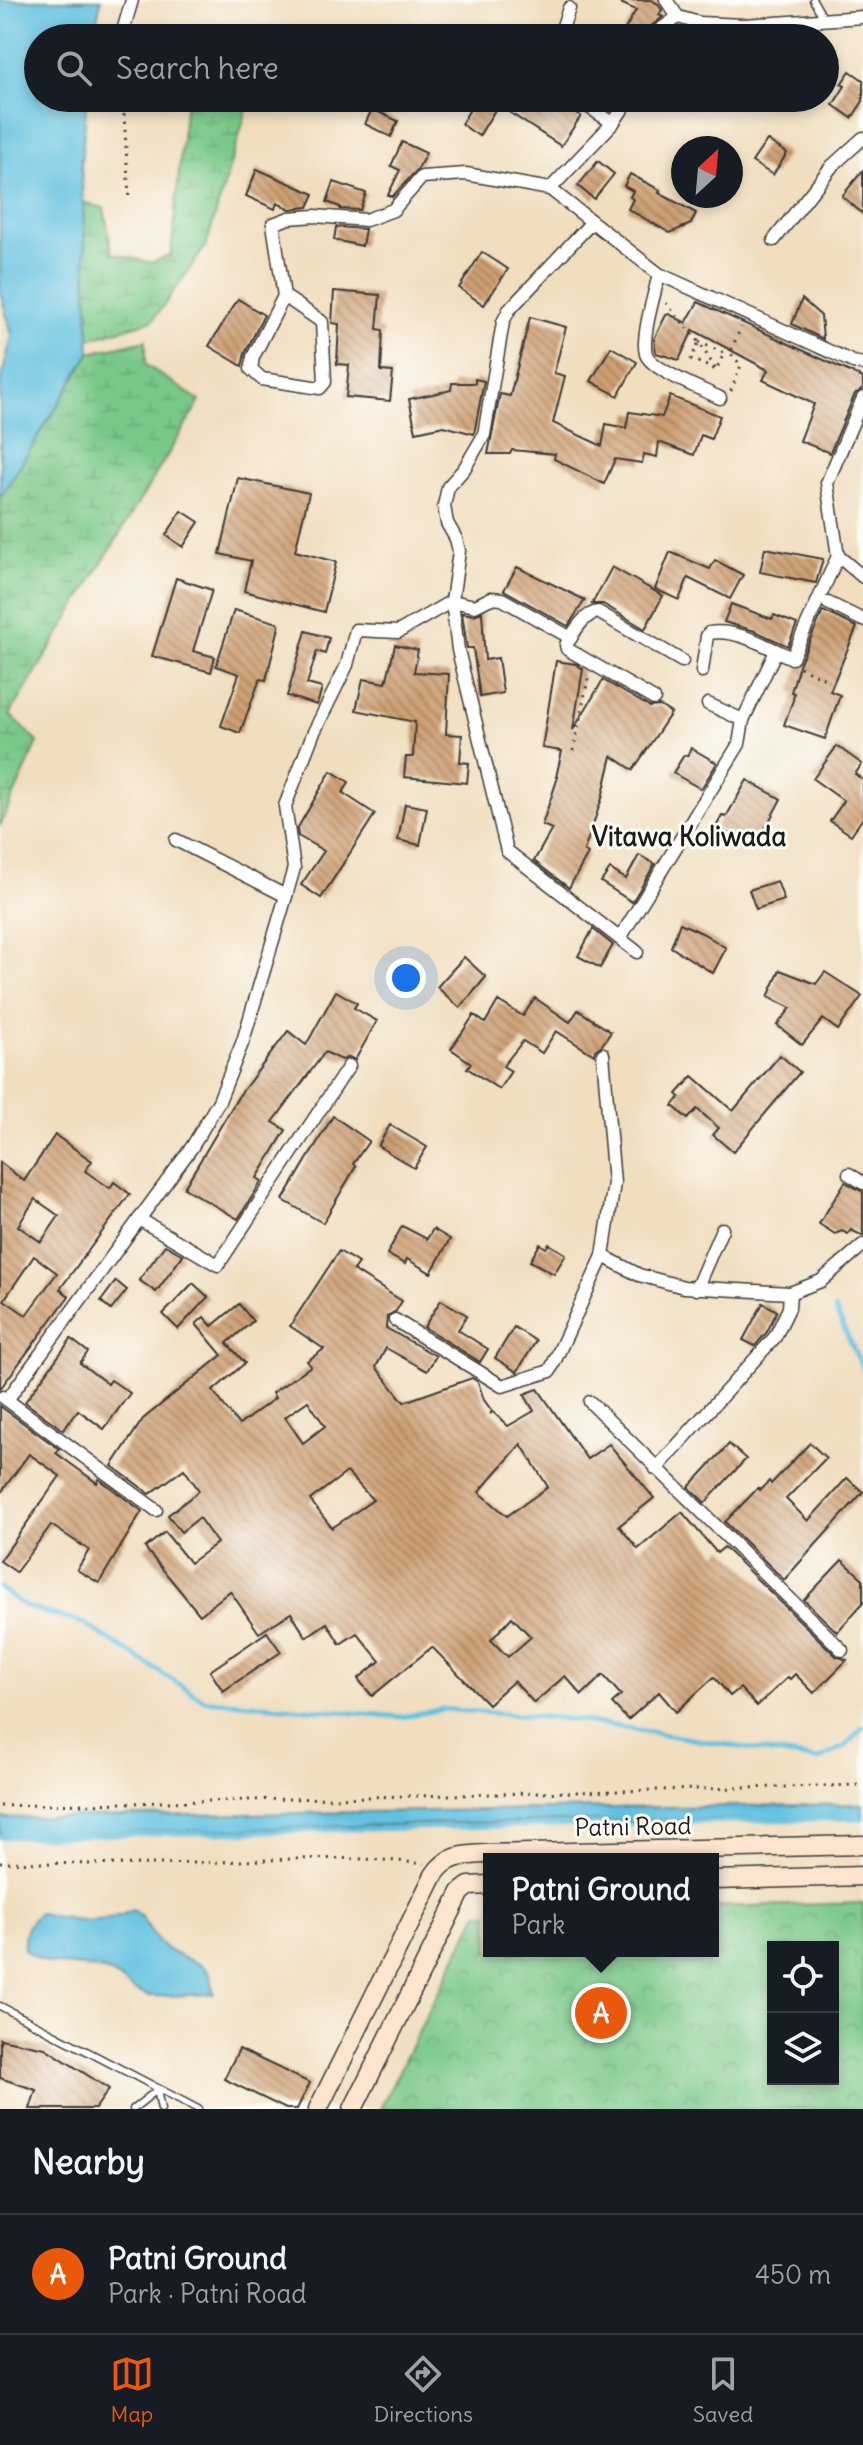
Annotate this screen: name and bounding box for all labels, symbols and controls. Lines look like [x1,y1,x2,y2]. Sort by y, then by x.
search box [24,24,839,112]
icon: search [52,46,96,90]
text: Search here [116,49,279,87]
north arrow [671,136,743,208]
district label: Vitawa Koliwada [592,820,786,853]
your location [386,958,426,998]
street label: Patni Road [574,1810,692,1842]
popup [483,1853,719,1957]
text: Patni Ground [512,1870,690,1908]
text: Park [512,1908,565,1941]
map controls [767,1941,839,2085]
button: locate [767,1941,839,2013]
pin: A [575,1983,627,2043]
button: layers [767,2013,839,2085]
text: Nearby [32,2140,145,2183]
text: Patni Ground [108,2239,287,2277]
text: A [50,2258,66,2291]
text: 450 m [755,2258,831,2291]
text: Park · Patni Road [108,2277,307,2310]
tab: Map [110,2352,154,2428]
tab: Directions [374,2352,473,2428]
tab: Saved [693,2352,753,2428]

